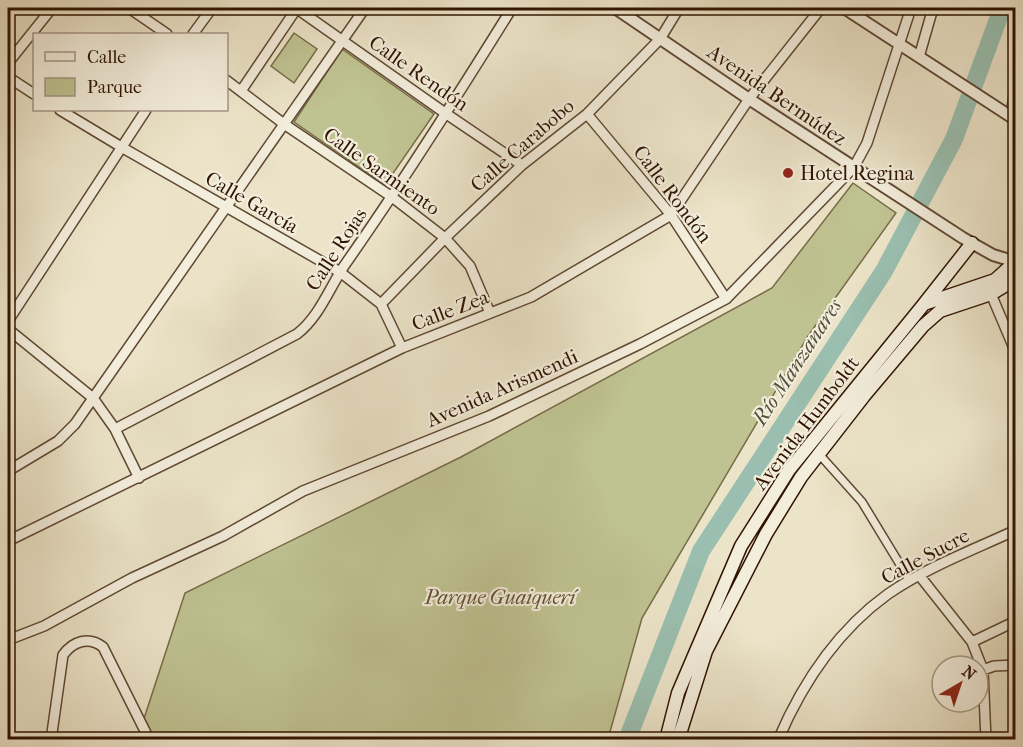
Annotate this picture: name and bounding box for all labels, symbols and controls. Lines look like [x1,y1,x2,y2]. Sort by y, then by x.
street label: Calle Rendón [365,31,473,116]
legend [33,33,228,111]
street label: Avenida Bermúdez [702,40,851,150]
text: Calle [87,47,126,68]
text: Parque [87,77,142,98]
street label: Calle Carabobo [466,94,579,197]
street label: Calle Sarmiento [319,123,444,220]
street label: Calle Rondón [628,141,717,248]
place label: Hotel Regina [800,162,915,185]
marker: Hotel Regina [781,166,795,180]
street label: Calle García [201,167,303,239]
street label: Calle Rojas [301,204,372,295]
street label: Calle Zea [408,285,493,336]
water label: Río Manzanares [746,294,847,431]
street label: Avenida Arismendi [422,345,582,433]
street label: Avenida Humboldt [748,352,864,495]
street label: Calle Sucre [877,524,973,589]
park label: Parque Guaiquerí [424,586,579,609]
north arrow [930,654,990,714]
text: N [958,662,980,684]

